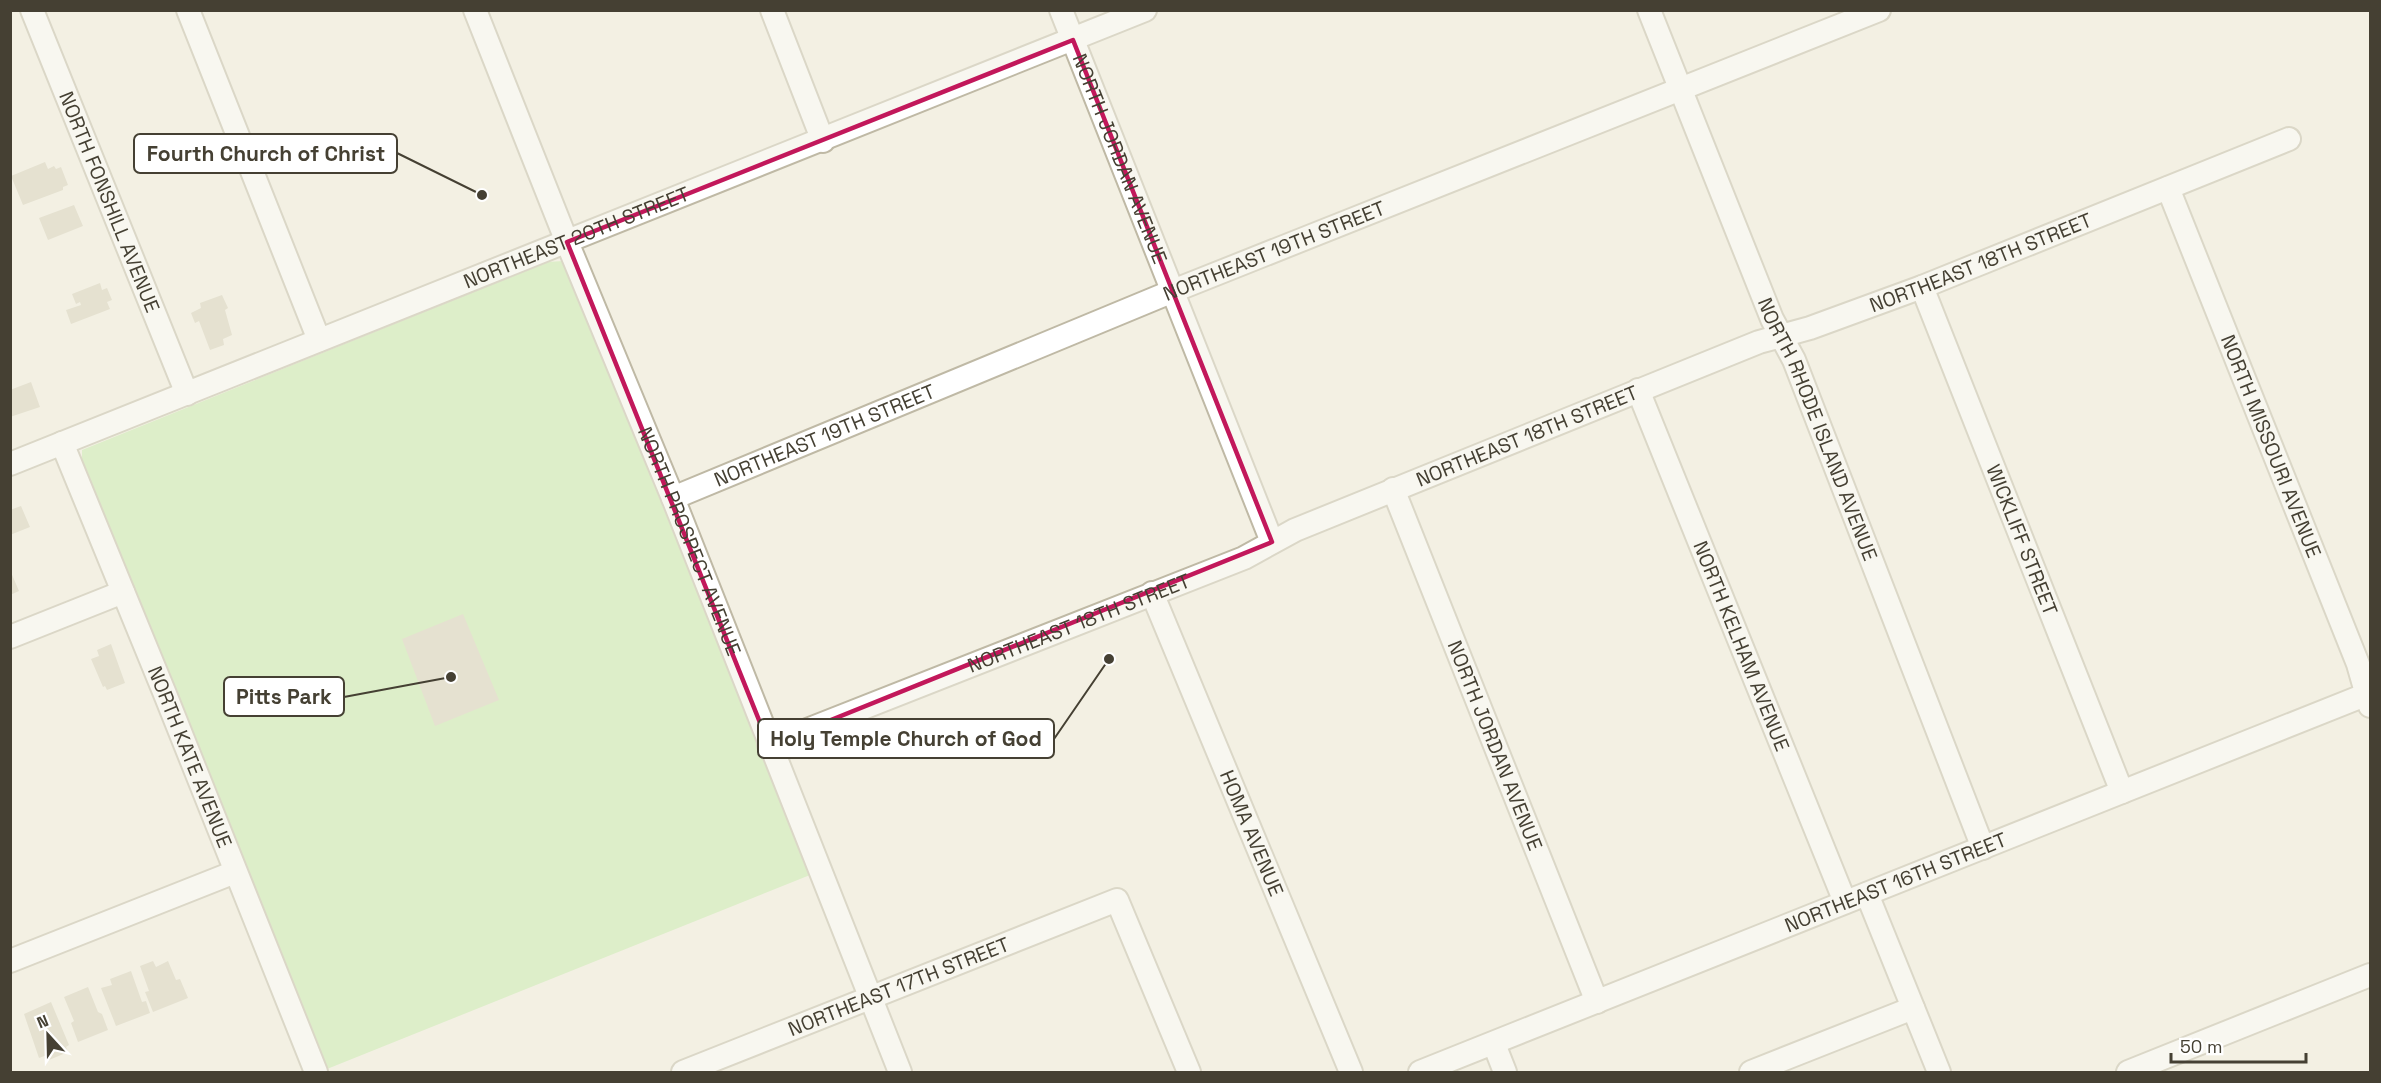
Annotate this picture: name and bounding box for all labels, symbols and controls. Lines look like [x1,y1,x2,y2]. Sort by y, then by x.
street label: NORTH JORDAN AVENUE [1067,50,1173,267]
street label: NORTH FONSHILL AVENUE [53,88,166,316]
callout: Fourth Church of Christ [134,134,397,173]
text: Fourth Church of Christ [147,140,385,167]
street label: NORTHEAST 20TH STREET [460,181,693,294]
street label: NORTHEAST 19TH STREET [1159,195,1389,307]
street label: NORTHEAST 18TH STREET [1866,207,2096,318]
street label: NORTH RHODE ISLAND AVENUE [1752,294,1883,564]
street label: NORTH MISSOURI AVENUE [2215,331,2327,562]
street label: NORTHEAST 19TH STREET [710,378,939,493]
street label: NORTHEAST 18TH STREET [1412,379,1642,493]
street label: NORTH PROSPECT AVENUE [632,423,747,660]
street label: WICKLIFF STREET [1981,461,2064,619]
street label: NORTH KELHAM AVENUE [1687,537,1796,755]
street label: NORTHEAST 18TH STREET [964,567,1194,679]
street label: NORTH JORDAN AVENUE [1442,637,1548,854]
street label: NORTH KATE AVENUE [142,662,238,851]
callout: Pitts Park [224,677,344,716]
text: Pitts Park [236,683,332,710]
callout: Holy Temple Church of God [758,719,1054,758]
text: Holy Temple Church of God [770,725,1042,752]
street label: HOMA AVENUE [1214,766,1289,900]
street label: NORTHEAST 16TH STREET [1781,826,2011,938]
street label: NORTHEAST 17TH STREET [784,931,1013,1042]
north arrow [18,1005,78,1065]
text: N [34,1010,51,1033]
scale bar [2171,1026,2306,1064]
text: 50 m [2180,1035,2222,1058]

